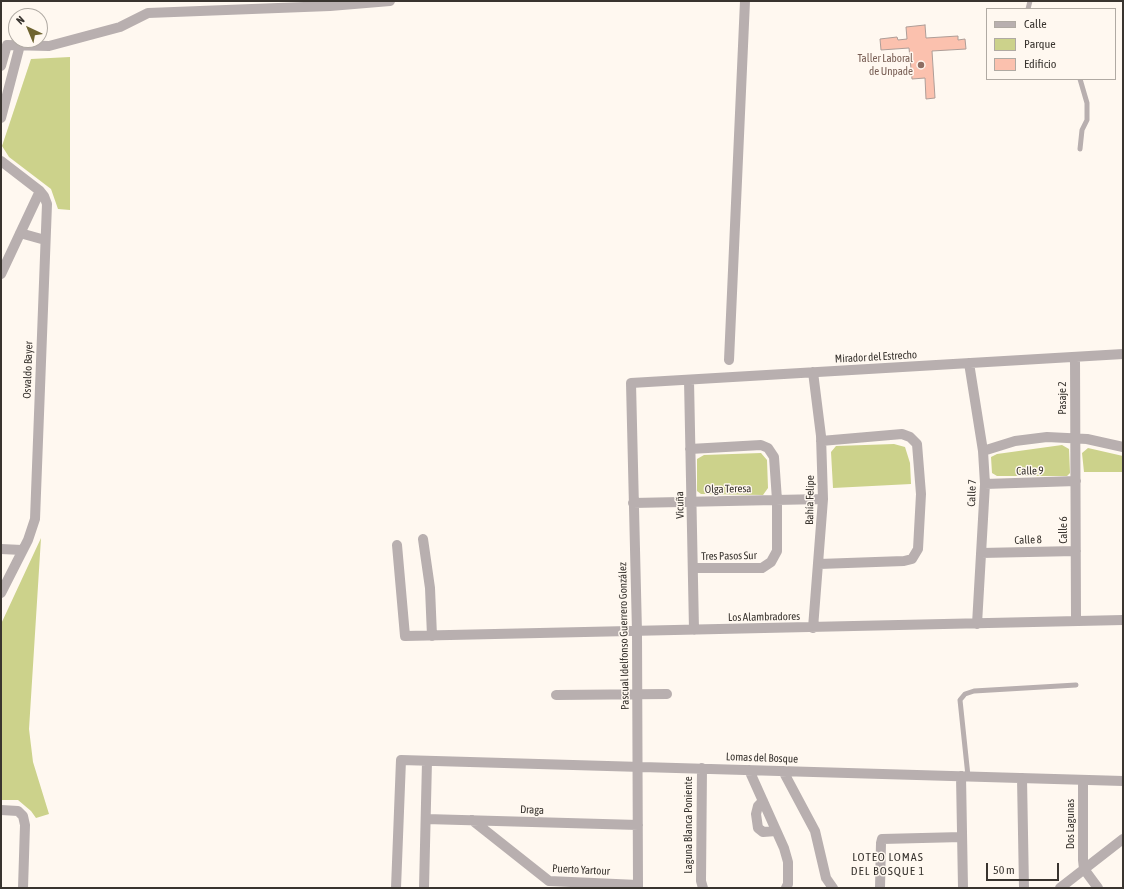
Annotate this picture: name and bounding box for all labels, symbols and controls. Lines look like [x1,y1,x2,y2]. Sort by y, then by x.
north arrow [8,8,48,48]
legend [986,8,1116,80]
text: N [14,14,27,27]
text: Calle [1024,17,1047,31]
text: Parque [1024,37,1056,51]
place label: Taller Laboral de Unpade [858,52,913,78]
text: Edificio [1024,57,1056,71]
marker: Taller Laboral de Unpade [916,60,926,70]
street label: Osvaldo Bayer [20,341,36,399]
street label: Mirador del Estrecho [835,348,917,366]
street label: Pasaje 2 [1056,381,1070,415]
street label: Calle 9 [1016,464,1044,478]
street label: Bahía Felipe [803,475,817,525]
street label: Calle 7 [965,479,979,507]
street label: Olga Teresa [705,482,751,496]
street label: Vicuña [673,491,687,519]
street label: Calle 6 [1057,516,1071,544]
street label: Calle 8 [1014,533,1042,547]
street label: Tres Pasos Sur [701,549,757,563]
street label: Pascual Idelfonso Guerrero González [616,562,632,710]
street label: Los Alambradores [728,610,800,624]
street label: Lomas del Bosque [726,750,798,766]
street label: Laguna Blanca Poniente [682,776,696,874]
street label: Dos Lagunas [1064,799,1078,849]
street label: Draga [520,803,544,817]
district label: LOTEO LOMAS DEL BOSQUE 1 [851,850,925,878]
scale bar [988,855,1061,881]
street label: Puerto Yartour [552,862,610,878]
text: 50 m [993,863,1015,877]

